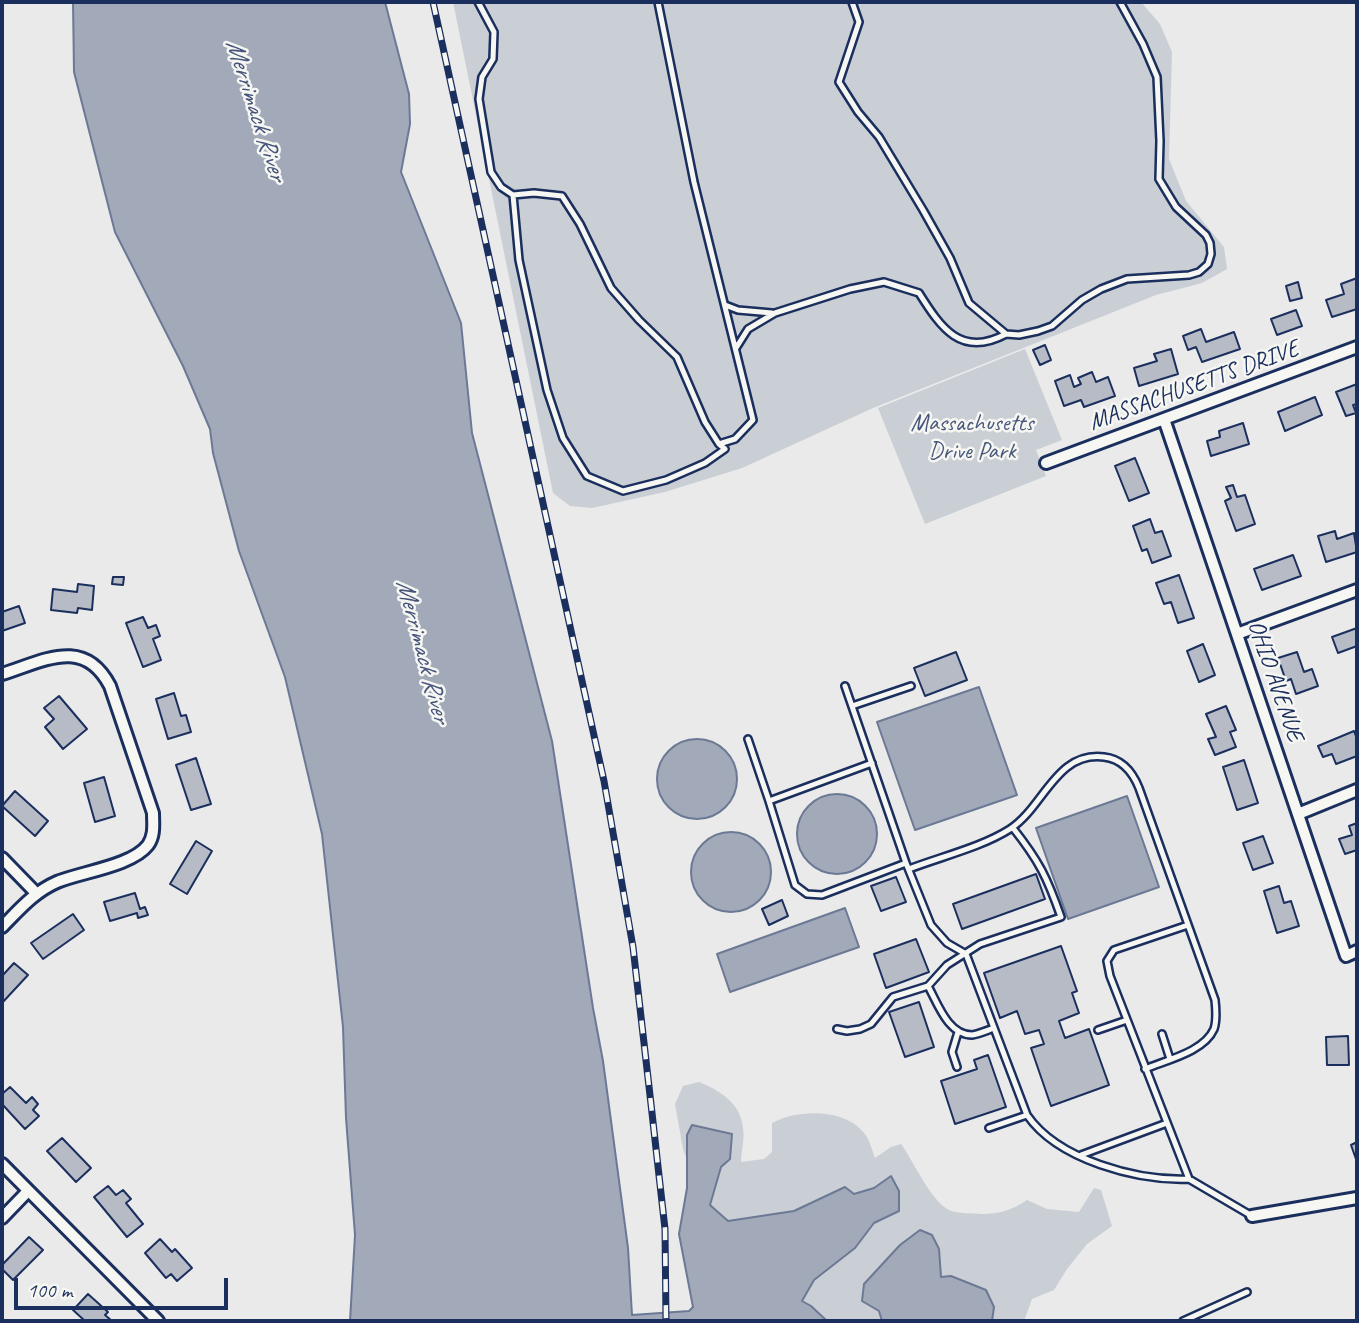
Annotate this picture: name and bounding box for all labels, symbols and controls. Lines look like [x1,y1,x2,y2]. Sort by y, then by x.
water label: Merrimack River [218,36,292,184]
street label: MASSACHUSETTS DRIVE [1085,335,1303,437]
park label: Massachusetts Drive Park [911,410,1033,466]
water label: Merrimack River [388,576,456,726]
street label: OHIO AVENUE [1241,617,1309,745]
scale bar [18,1264,231,1308]
text: 100 m [27,1277,72,1303]

